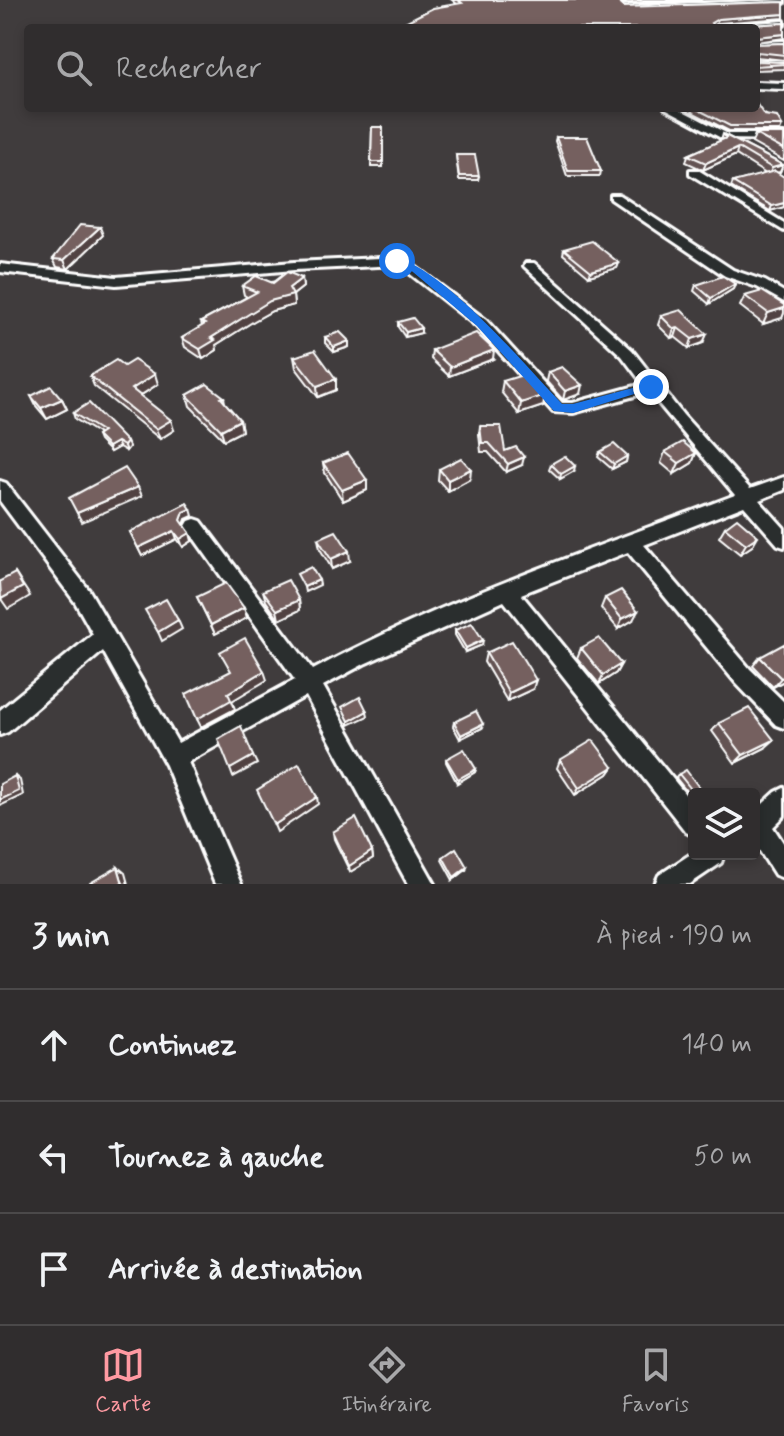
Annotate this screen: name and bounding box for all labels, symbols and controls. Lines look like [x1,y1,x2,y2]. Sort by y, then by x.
search box [24,24,760,112]
icon: search [52,46,96,90]
text: Rechercher [116,49,262,88]
route start [379,243,415,279]
route end [633,369,669,405]
map controls [688,788,760,860]
button: layers [688,788,760,860]
text: 3 min [32,914,110,959]
text: À pied · 190 m [596,919,752,953]
icon: ahead [32,1023,76,1067]
text: Continuez [108,1026,237,1065]
text: 140 m [681,1028,752,1062]
icon: left [32,1135,76,1179]
text: Tournez à gauche [108,1138,324,1177]
text: 50 m [694,1140,752,1174]
icon: arrive [32,1247,76,1291]
text: Arrivée à destination [108,1250,363,1289]
tab: Carte [95,1343,151,1419]
tab: Itinéraire [342,1343,432,1419]
tab: Favoris [622,1343,689,1419]

